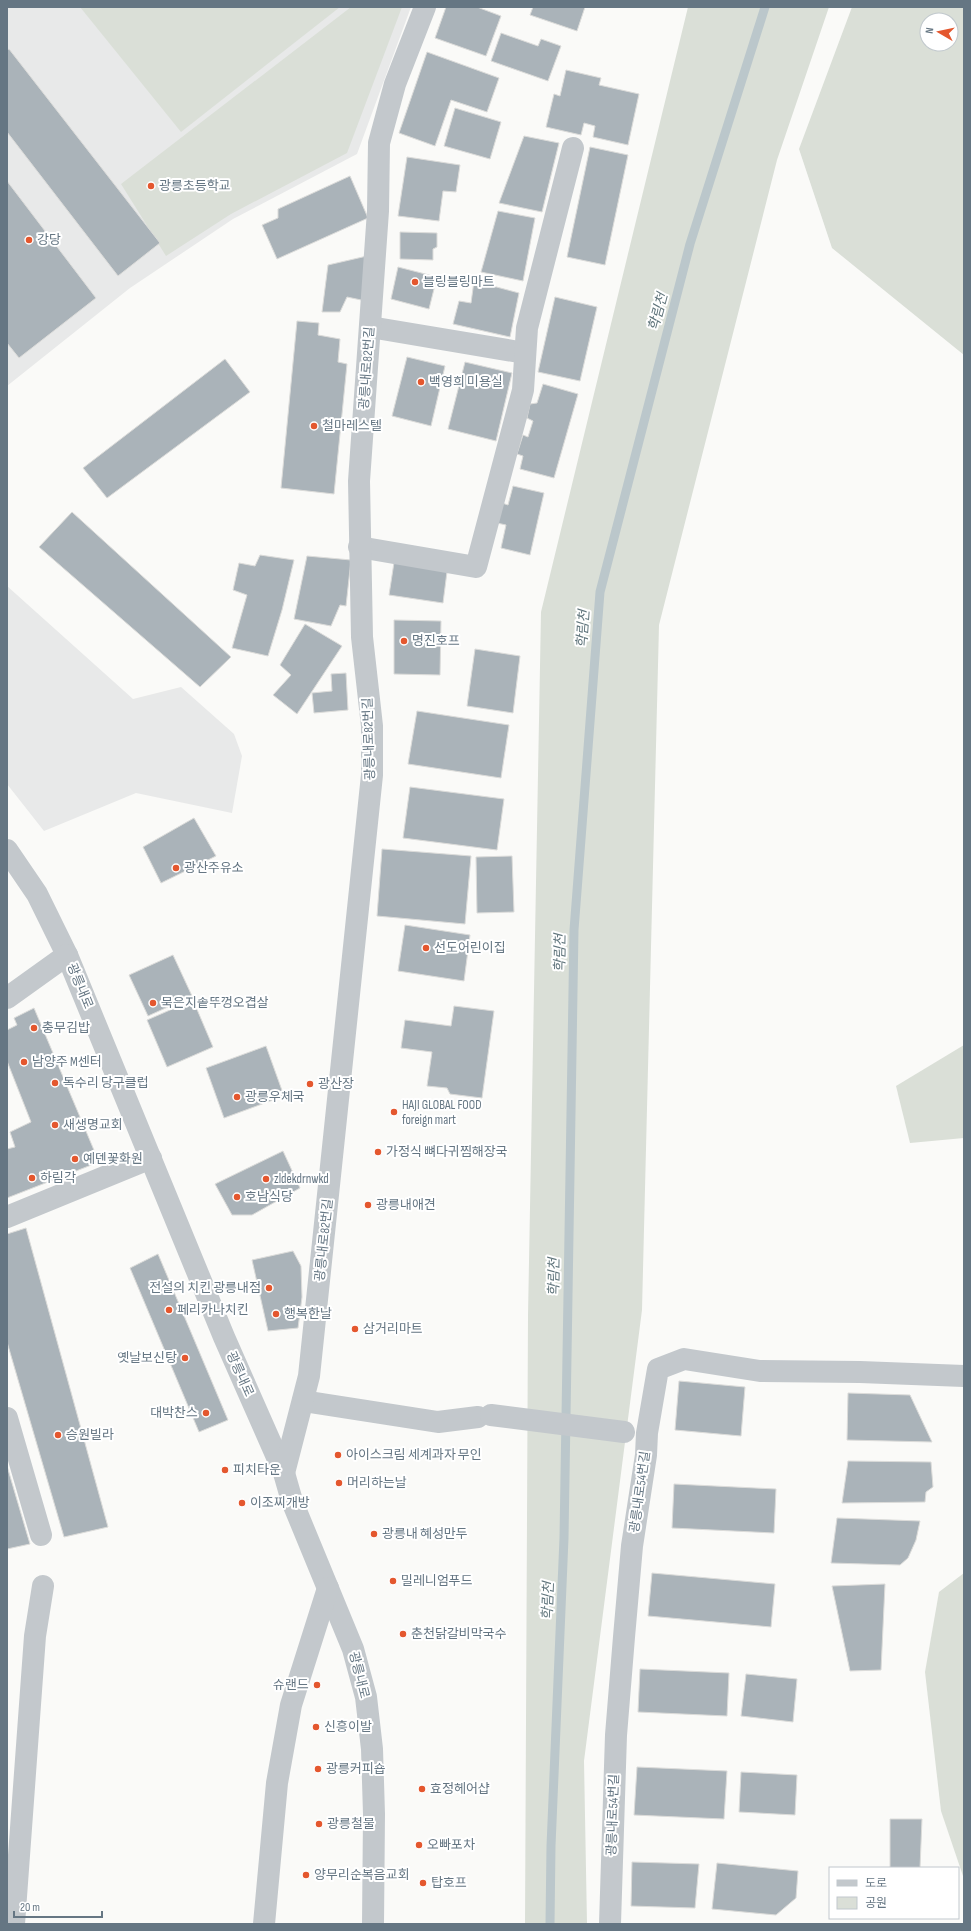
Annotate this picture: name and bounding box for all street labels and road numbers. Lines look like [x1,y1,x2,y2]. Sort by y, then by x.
street label: 광릉내로82번길 [356,326,378,410]
street label: 광릉내로82번길 [360,697,378,781]
street label: 광릉내로 [64,961,96,1011]
street label: 광릉내로82번길 [312,1198,336,1282]
street label: 광릉내로 [223,1349,257,1399]
street label: 광릉내로54번길 [626,1450,654,1534]
street label: 광릉내로 [345,1650,373,1700]
street label: 광릉내로54번길 [604,1774,622,1856]

